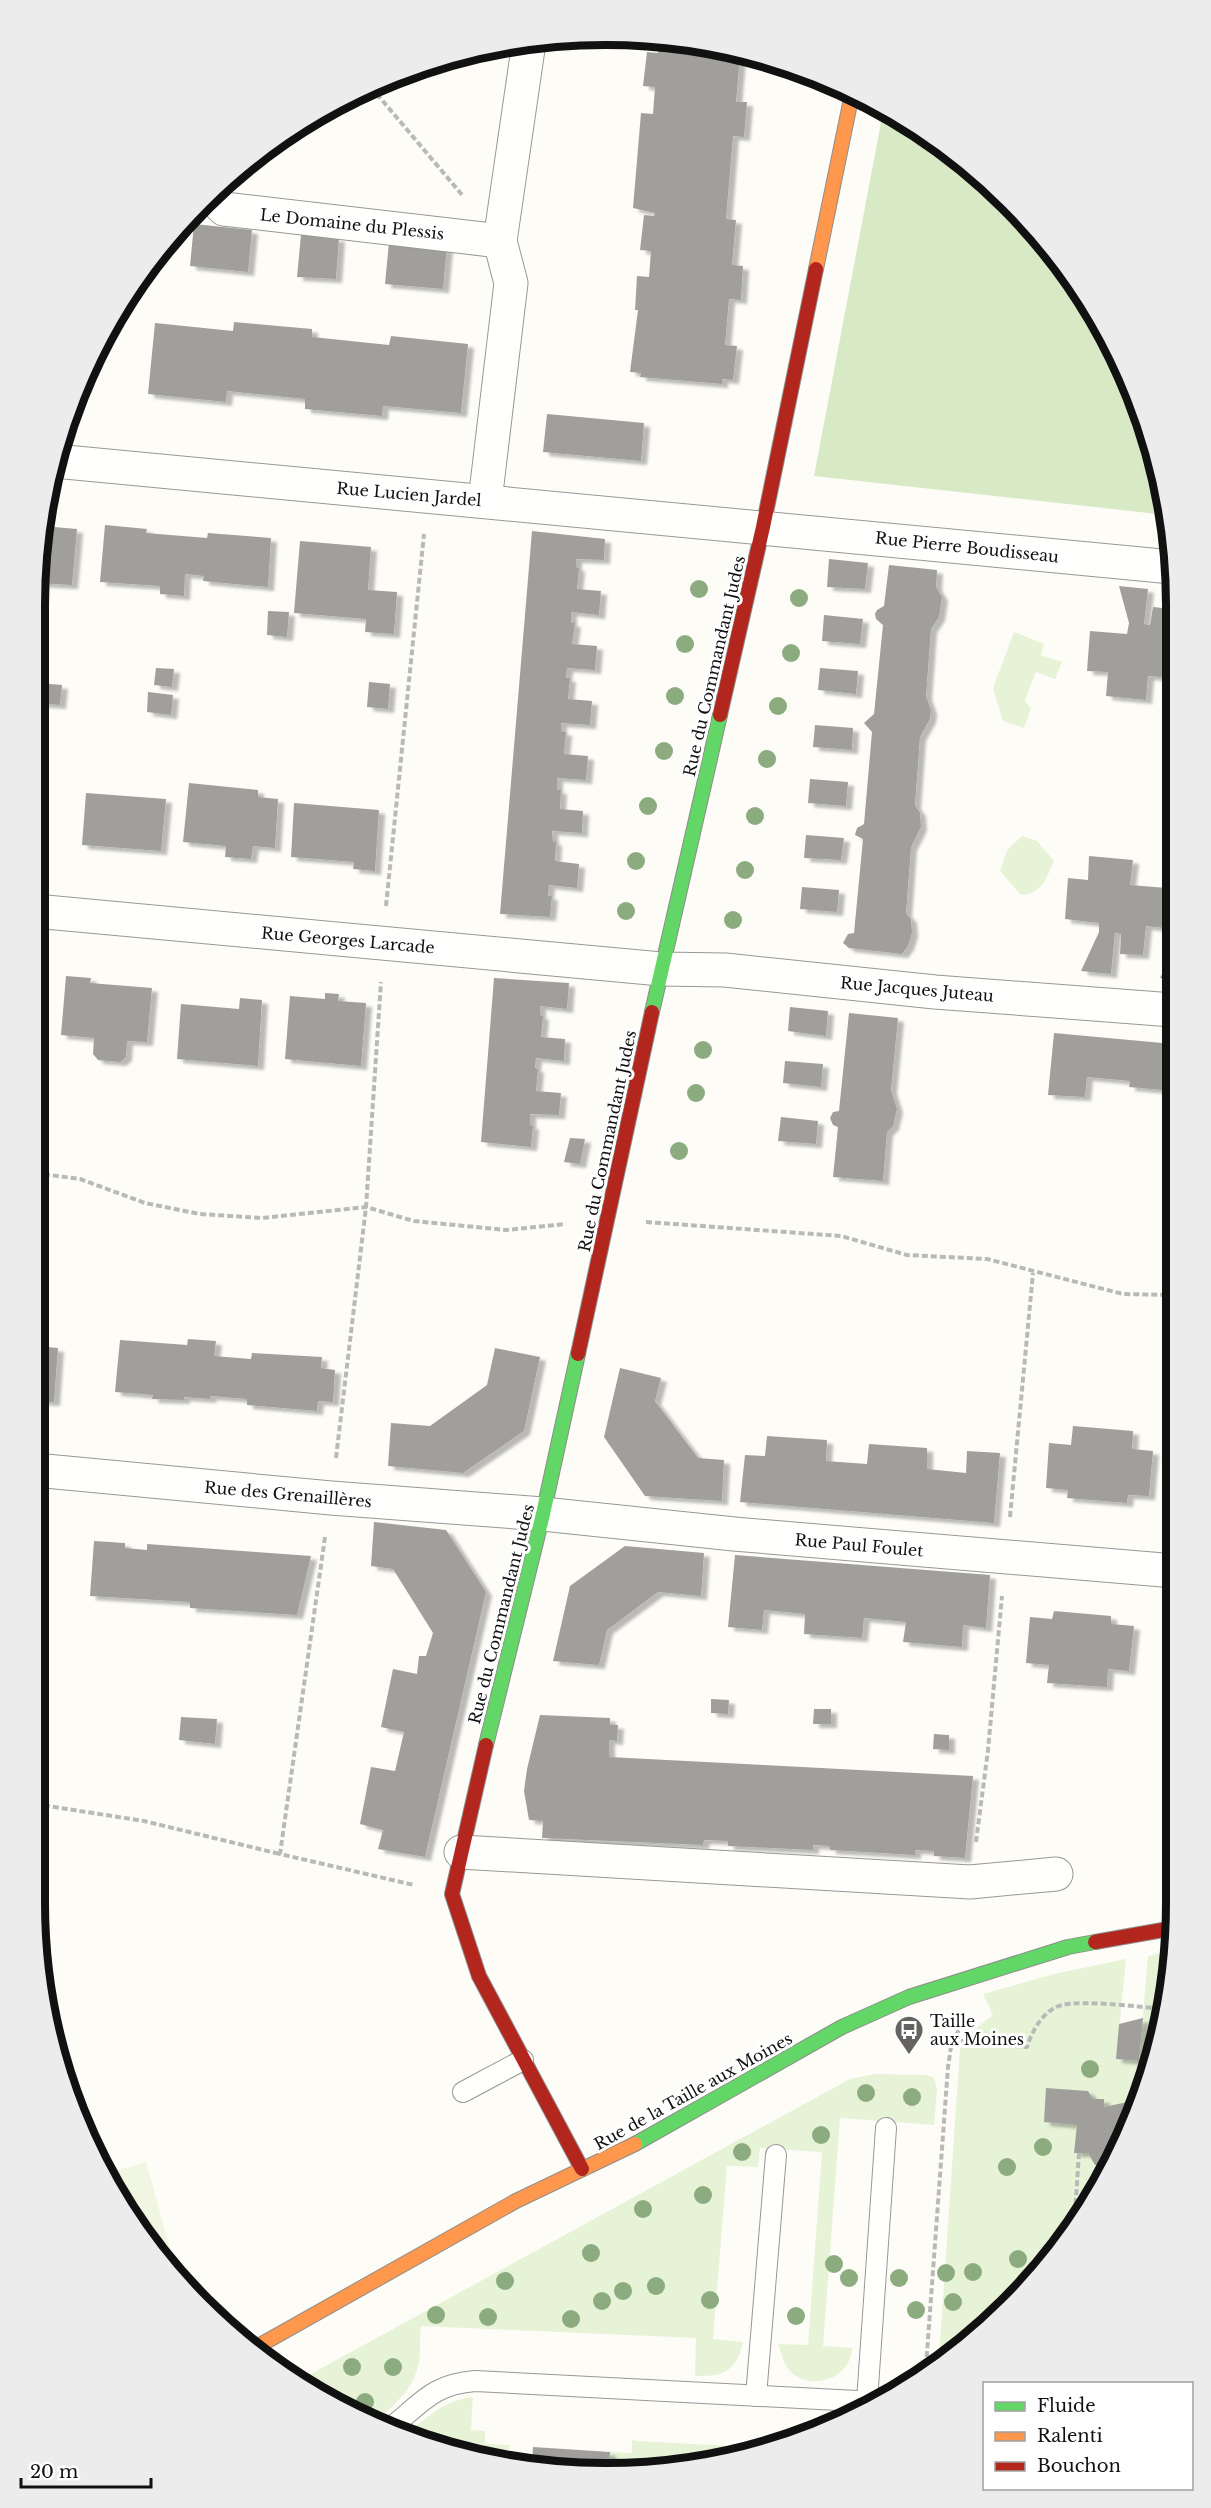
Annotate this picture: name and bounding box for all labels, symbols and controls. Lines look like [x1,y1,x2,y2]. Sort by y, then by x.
street label: Le Domaine du Plessis [259,204,445,244]
street label: Rue Lucien Jardel [336,478,482,510]
street label: Rue Pierre Boudisseau [874,527,1060,567]
street label: Rue du Commandant Judes [679,554,749,778]
street label: Rue Georges Larcade [260,922,436,958]
street label: Rue Jacques Juteau [839,972,995,1006]
street label: Rue du Commandant Judes [574,1028,640,1254]
street label: Rue des Grenaillères [203,1477,373,1511]
street label: Rue du Commandant Judes [464,1502,538,1726]
street label: Rue Paul Foulet [794,1529,924,1561]
place label: Taille aux Moines [930,2011,1024,2049]
bus stop icon: Taille aux Moines [893,2014,925,2056]
street label: Rue de la Taille aux Moines [590,2028,796,2154]
legend [983,2382,1193,2490]
text: Fluide [1037,2395,1096,2417]
text: Ralenti [1037,2425,1103,2447]
scale bar [21,2451,152,2489]
text: Bouchon [1037,2455,1121,2477]
text: 20 m [30,2461,78,2483]

